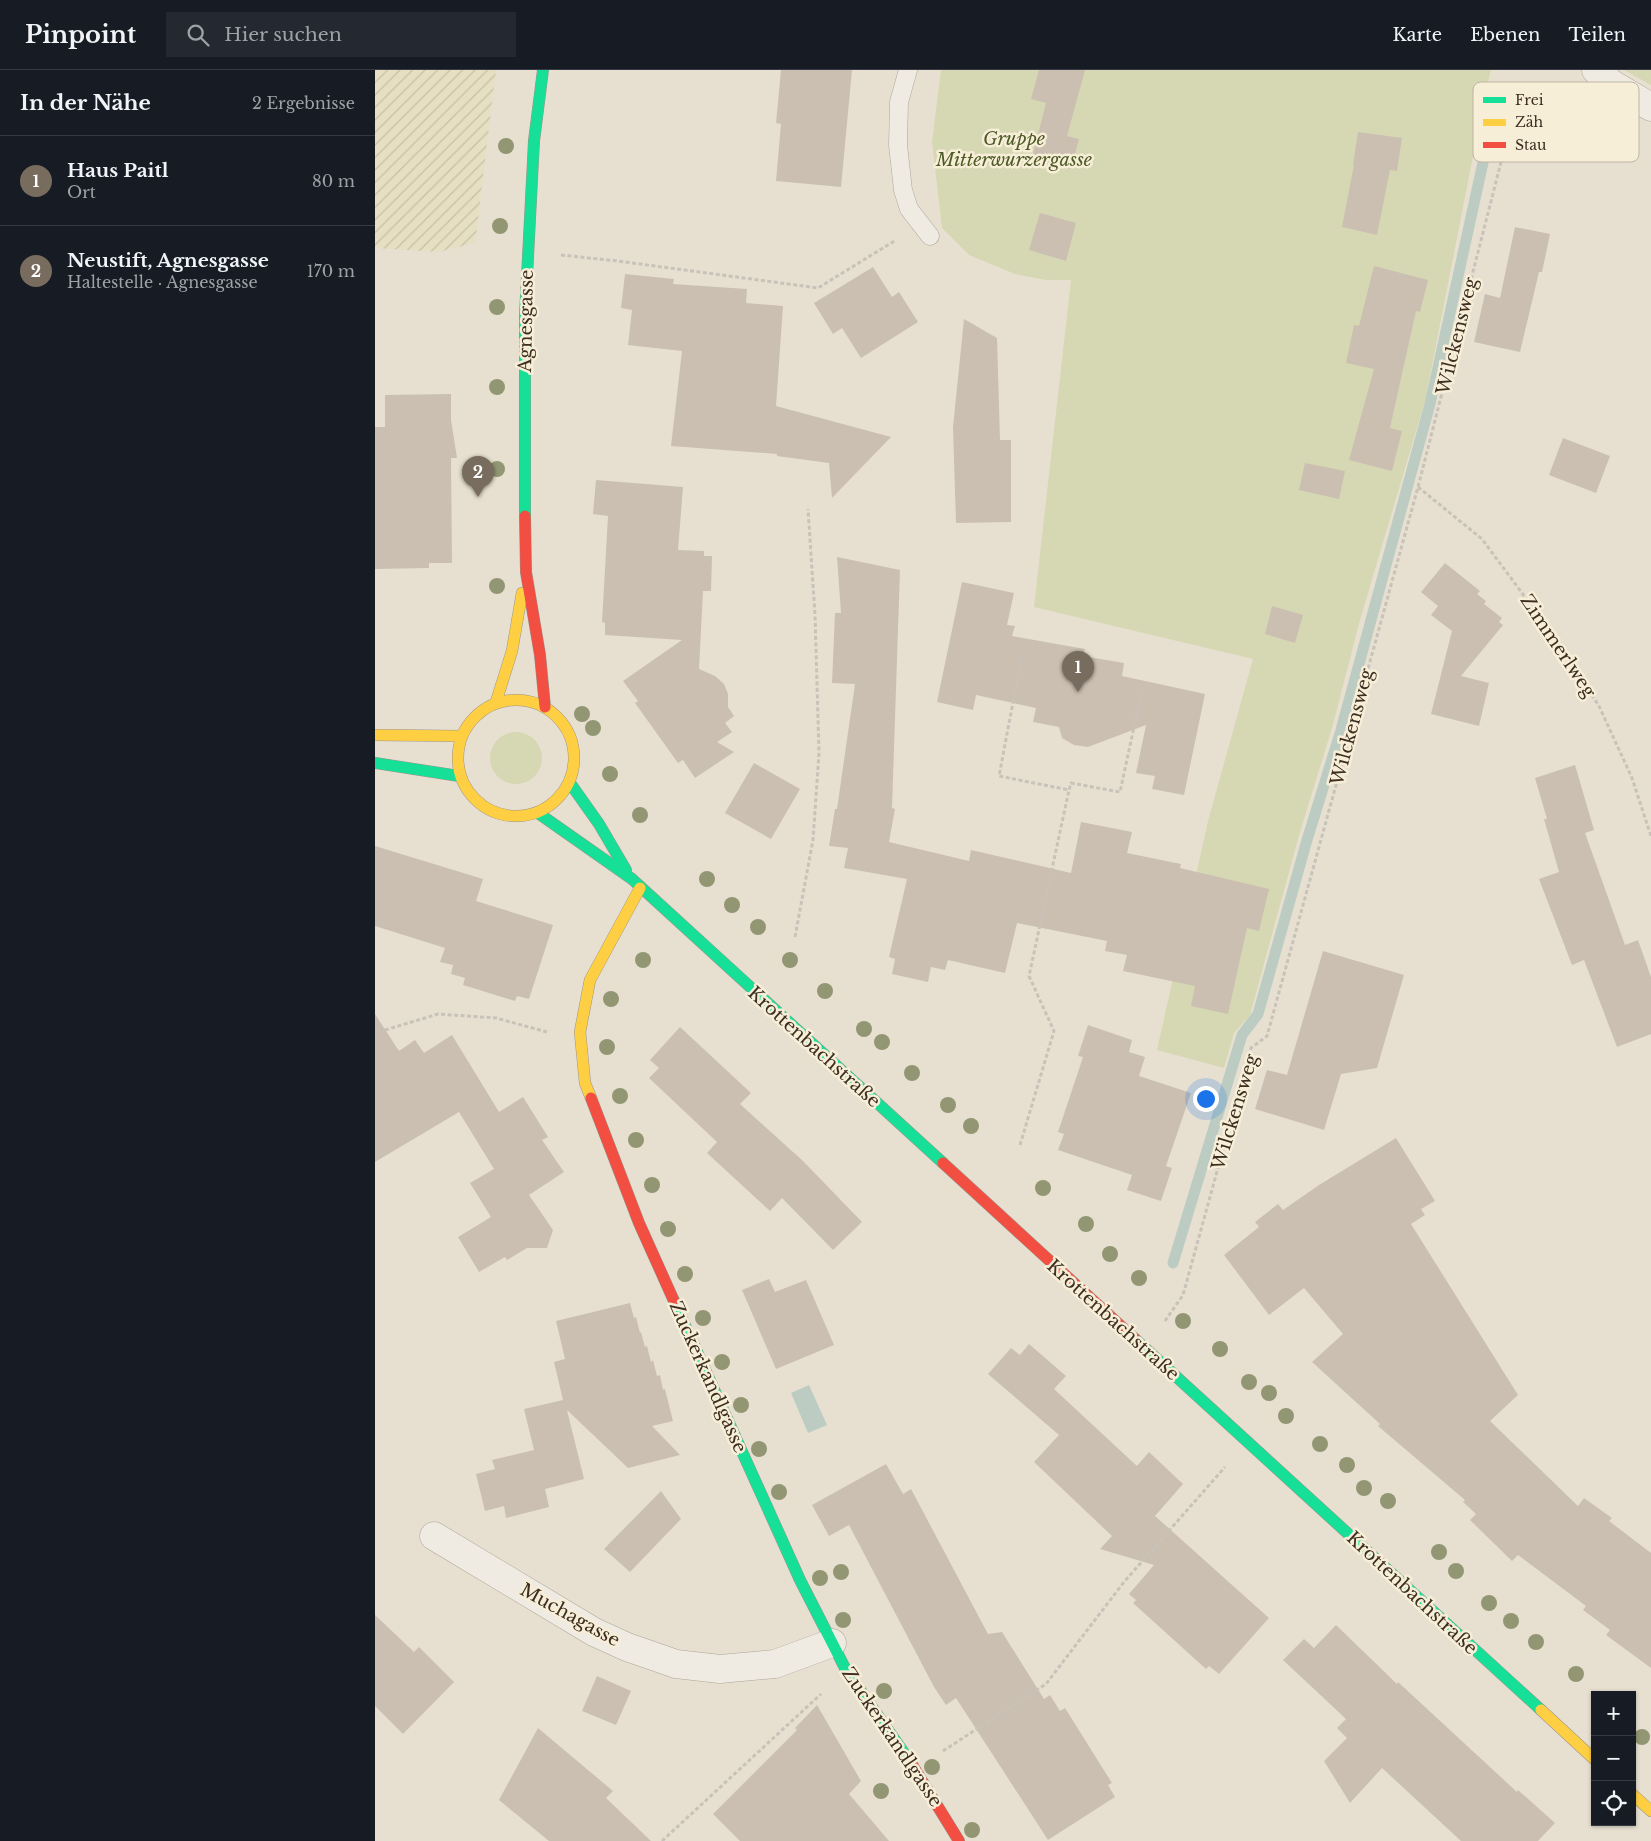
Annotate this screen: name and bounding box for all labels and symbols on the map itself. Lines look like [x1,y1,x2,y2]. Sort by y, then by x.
legend [1473,82,1639,162]
text: Frei [1515,91,1544,109]
text: Zäh [1515,113,1544,131]
park label: Gruppe Mitterwurzergasse [935,128,1092,171]
text: Stau [1515,136,1547,154]
street label: Agnesgasse [514,269,538,374]
street label: Wilckensweg [1432,275,1482,398]
pin: 2 [462,456,494,497]
street label: Zimmerlweg [1515,590,1601,702]
pin: 1 [1062,651,1094,692]
street label: Wilckensweg [1326,666,1378,789]
street label: Krottenbachstraße [743,982,885,1112]
street label: Wilckensweg [1207,1051,1263,1174]
your location [1193,1086,1219,1112]
street label: Krottenbachstraße [1042,1255,1184,1385]
street label: Zuckerkandlgasse [665,1298,751,1456]
street label: Krottenbachstraße [1342,1527,1482,1659]
street label: Muchagasse [516,1579,624,1651]
street label: Zuckerkandlgasse [837,1663,947,1811]

